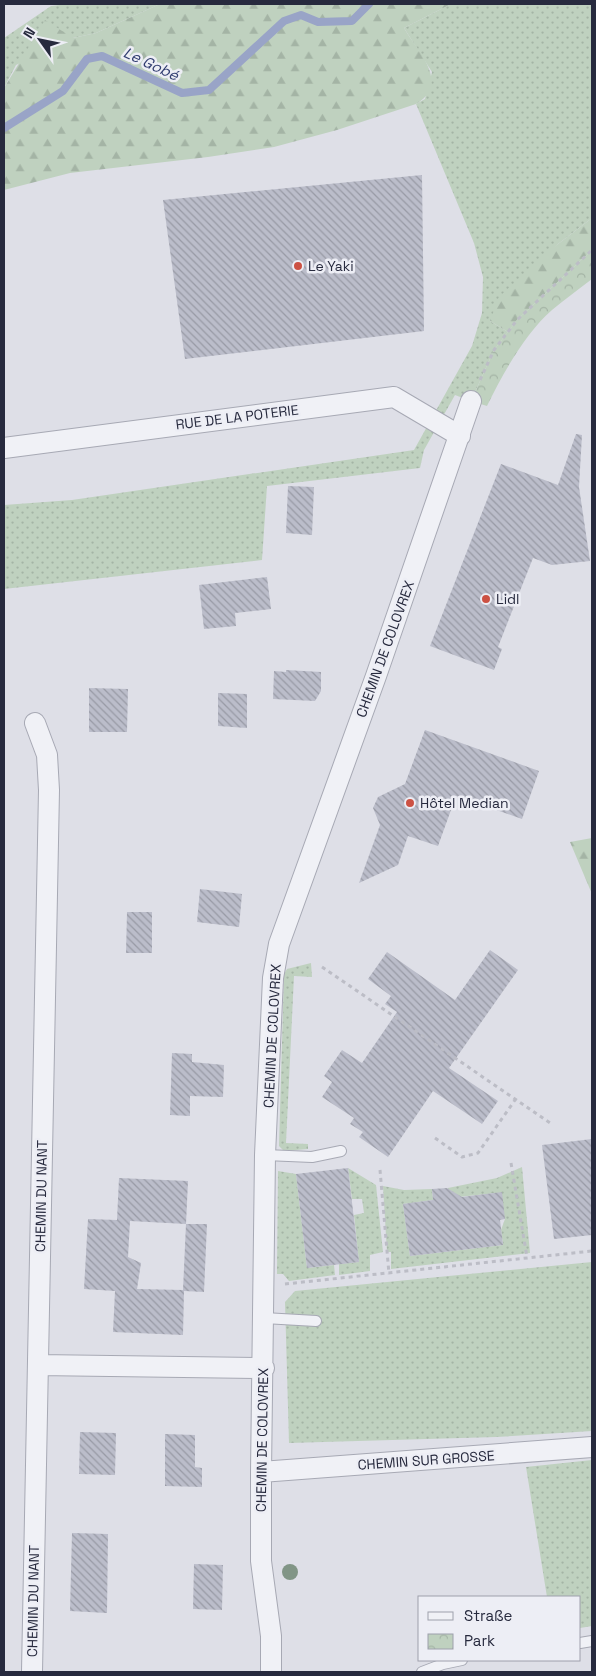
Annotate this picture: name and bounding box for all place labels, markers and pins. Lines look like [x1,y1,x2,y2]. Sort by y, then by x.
place label: Le Yaki [308,257,354,275]
marker: Le Yaki [292,260,304,272]
place label: Lidl [496,590,520,608]
marker: Lidl [480,593,492,605]
place label: Hôtel Median [420,794,509,812]
marker: Hôtel Median [404,797,416,809]

